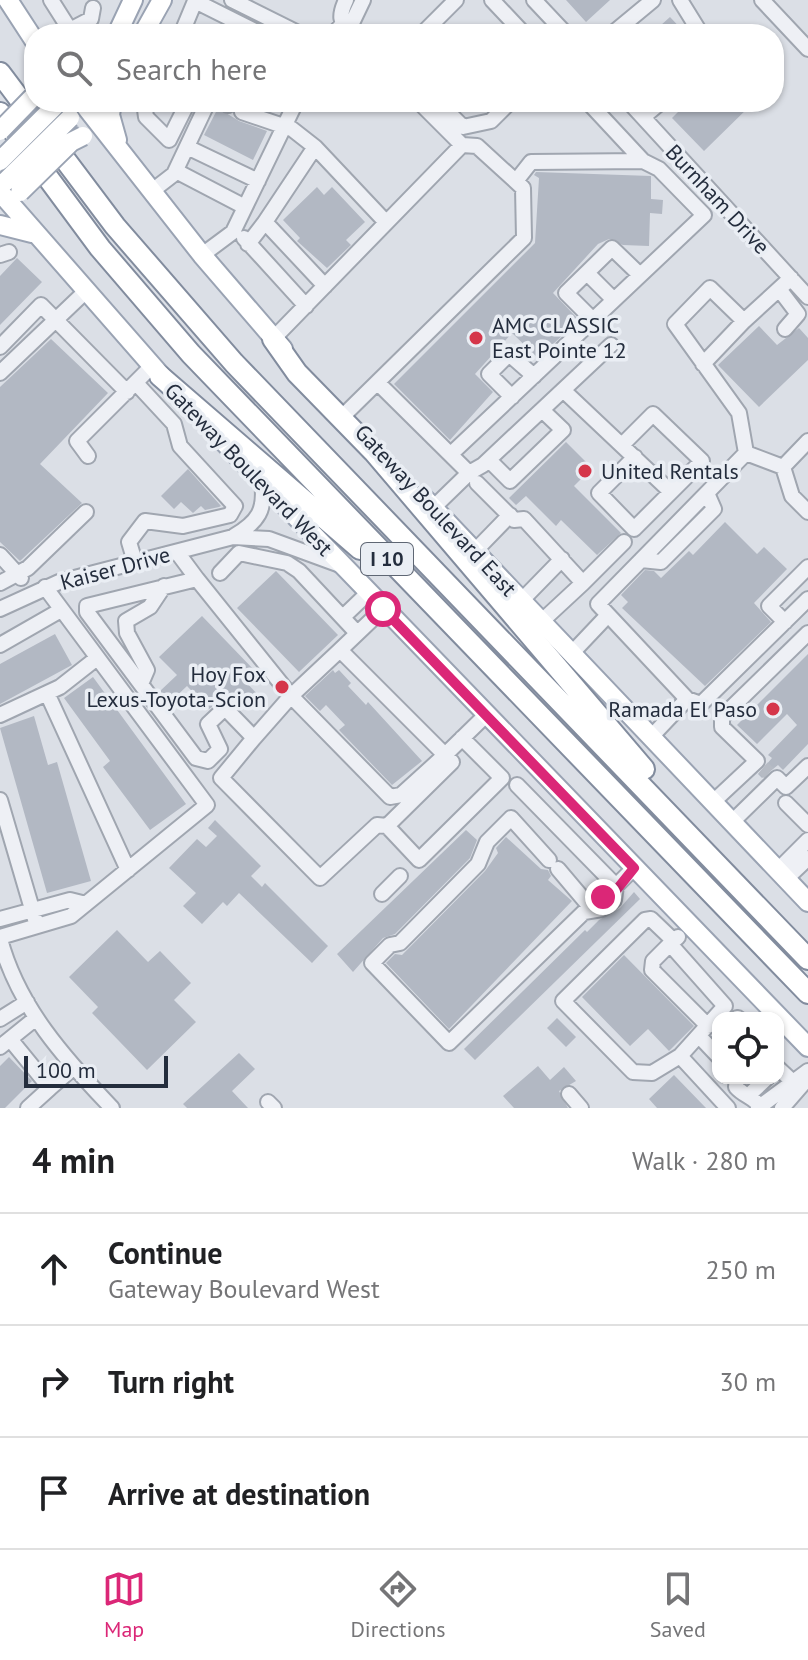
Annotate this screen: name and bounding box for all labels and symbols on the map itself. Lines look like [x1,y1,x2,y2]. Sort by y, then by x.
street label: Burnham Drive [660,138,776,260]
place label: AMC CLASSIC East Pointe 12 [492,311,627,364]
marker: AMC CLASSIC East Pointe 12 [467,329,485,347]
street label: Gateway Boulevard West [159,377,339,562]
street label: Gateway Boulevard East [349,418,523,602]
place label: United Rentals [601,457,739,485]
marker: United Rentals [576,462,594,480]
street label: Kaiser Drive [57,540,173,596]
road number: I 10 [361,543,413,575]
route start [365,591,401,627]
place label: Hoy Fox Lexus-Toyota-Scion [86,660,266,713]
marker: Hoy Fox Lexus-Toyota-Scion [273,678,291,696]
place label: Ramada El Paso [608,695,757,723]
marker: Ramada El Paso [764,700,782,718]
route end [585,879,621,915]
scale bar [24,1052,168,1088]

